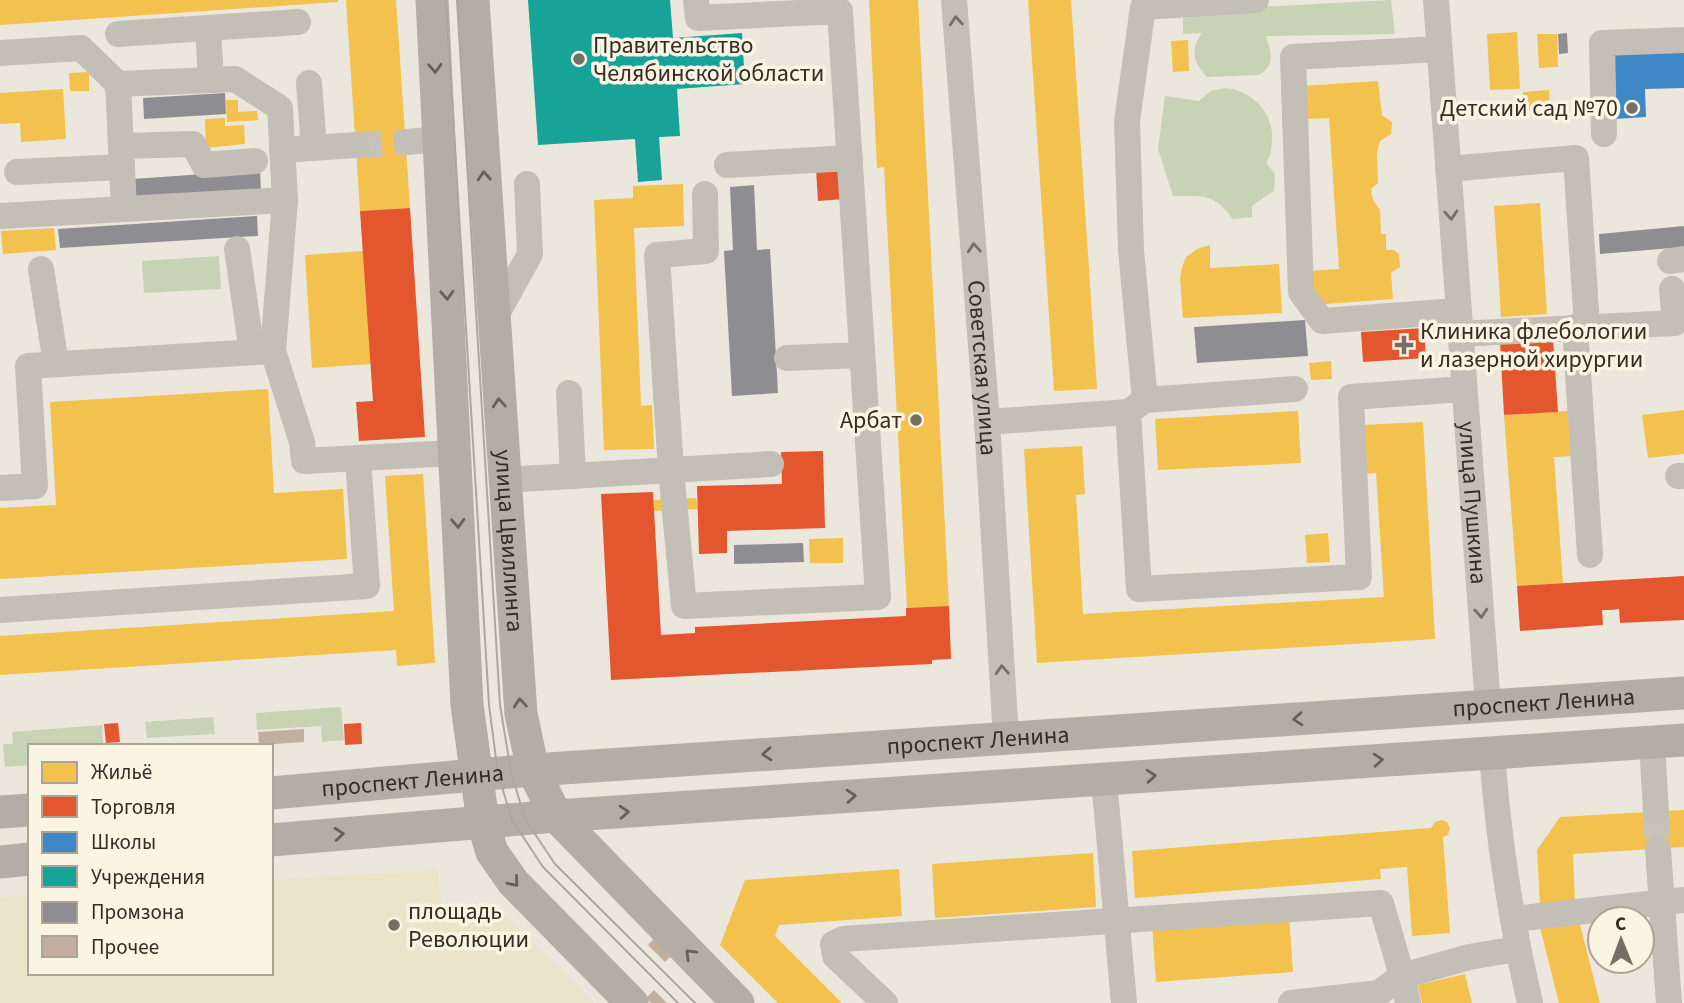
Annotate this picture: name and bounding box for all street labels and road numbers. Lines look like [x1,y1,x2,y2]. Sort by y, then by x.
street label: Советская улица [958,279,1006,457]
street label: улица Пушкина [1449,420,1496,585]
street label: улица Цвиллинга [485,448,532,633]
street label: проспект Ленина [1451,679,1636,726]
street label: проспект Ленина [886,717,1070,764]
street label: проспект Ленина [320,756,505,807]

